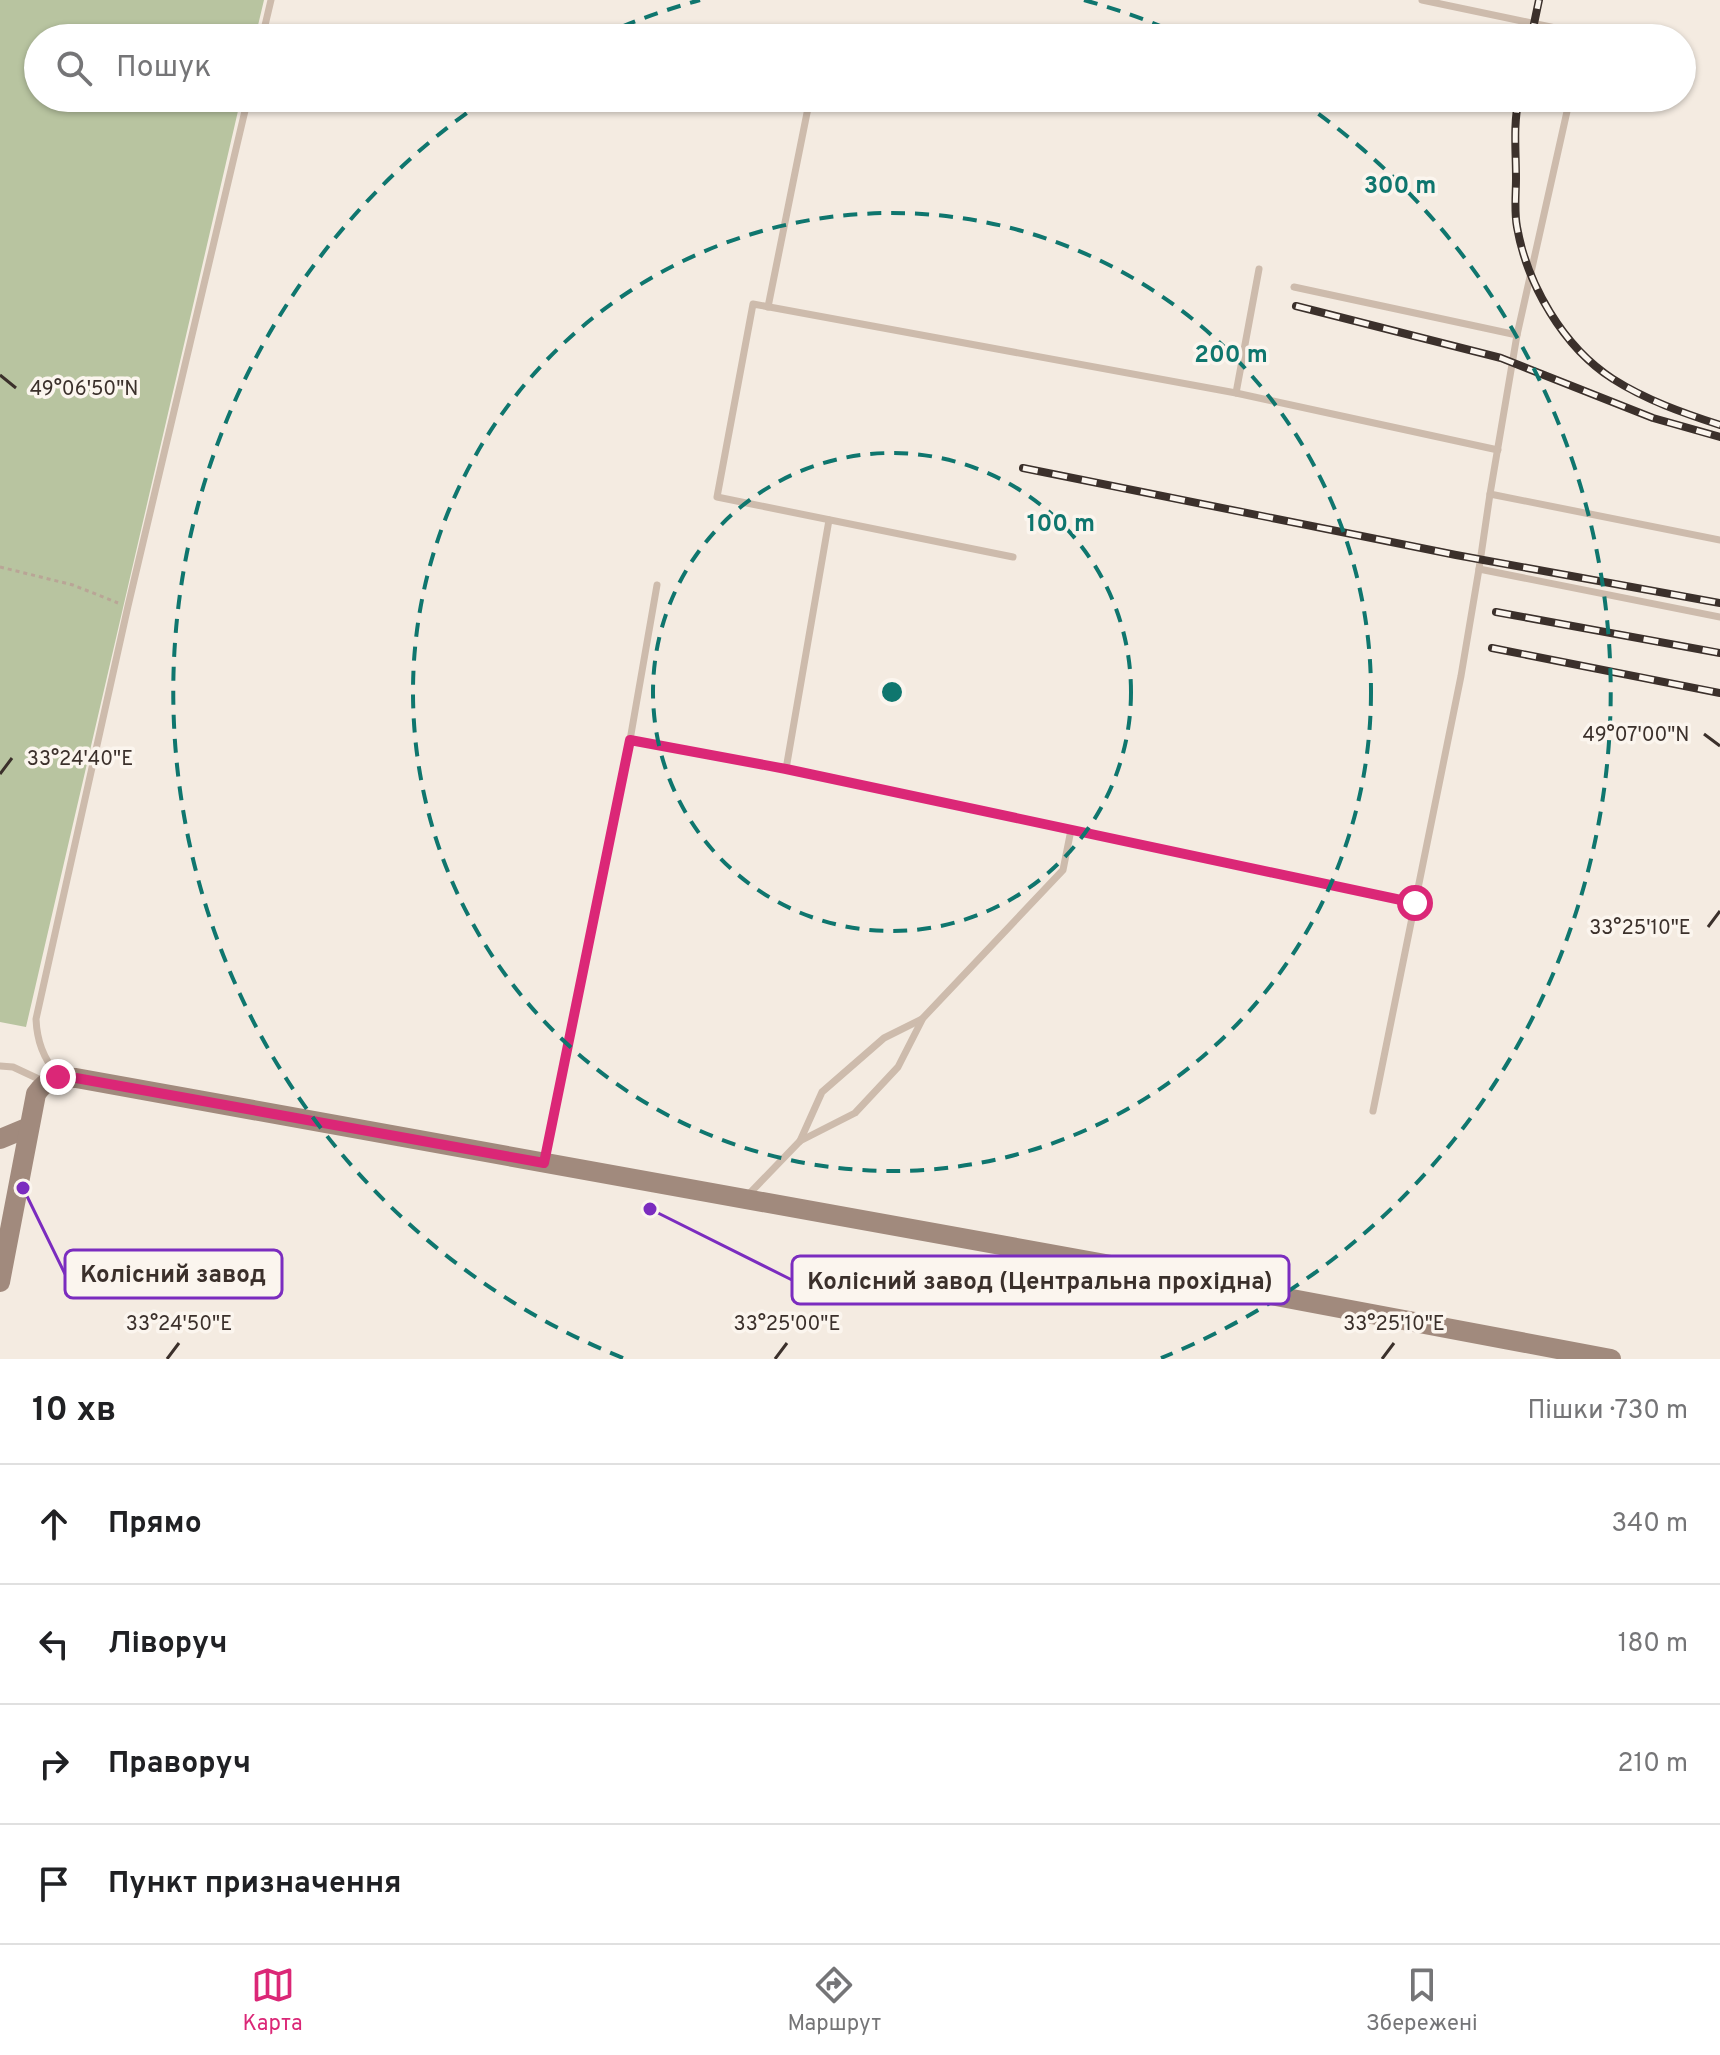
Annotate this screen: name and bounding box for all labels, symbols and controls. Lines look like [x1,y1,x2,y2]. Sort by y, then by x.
search box [24,24,1696,112]
icon: search [52,46,96,90]
text: Пошук [116,50,211,87]
text: 300 m [1364,172,1436,202]
text: 200 m [1194,341,1268,371]
text: 49°06'50"N [30,377,138,403]
text: 100 m [1027,510,1095,540]
centre of rings [878,678,906,706]
text: 49°07'00"N [1583,723,1689,749]
text: 33°24'40"E [27,747,133,773]
route start [1397,885,1433,921]
text: 33°25'10"E [1589,916,1691,942]
route end [40,1059,76,1095]
callout: Колісний завод [65,1250,282,1298]
callout: Колісний завод (Центральна прохідна) [792,1256,1289,1304]
text: Колісний завод [80,1261,266,1291]
text: Колісний завод (Центральна прохідна) [807,1268,1273,1298]
text: 33°24'50"E [126,1312,232,1338]
text: 33°25'00"E [734,1312,840,1338]
text: 33°25'10"E [1343,1312,1445,1338]
text: 10 хв [32,1390,116,1433]
text: Пішки · 730 m [1527,1395,1688,1428]
icon: ahead [32,1502,76,1546]
text: Прямо [108,1506,202,1543]
text: 340 m [1611,1508,1688,1541]
icon: left [32,1622,76,1666]
text: Ліворуч [108,1626,227,1663]
text: 180 m [1618,1628,1688,1661]
icon: right [32,1742,76,1786]
text: Праворуч [108,1746,251,1783]
text: 210 m [1618,1748,1688,1781]
icon: arrive [32,1862,76,1906]
text: Пункт призначення [108,1866,401,1903]
tab: Карта [242,1963,303,2038]
tab: Маршрут [788,1963,881,2038]
tab: Збережені [1366,1963,1478,2038]

